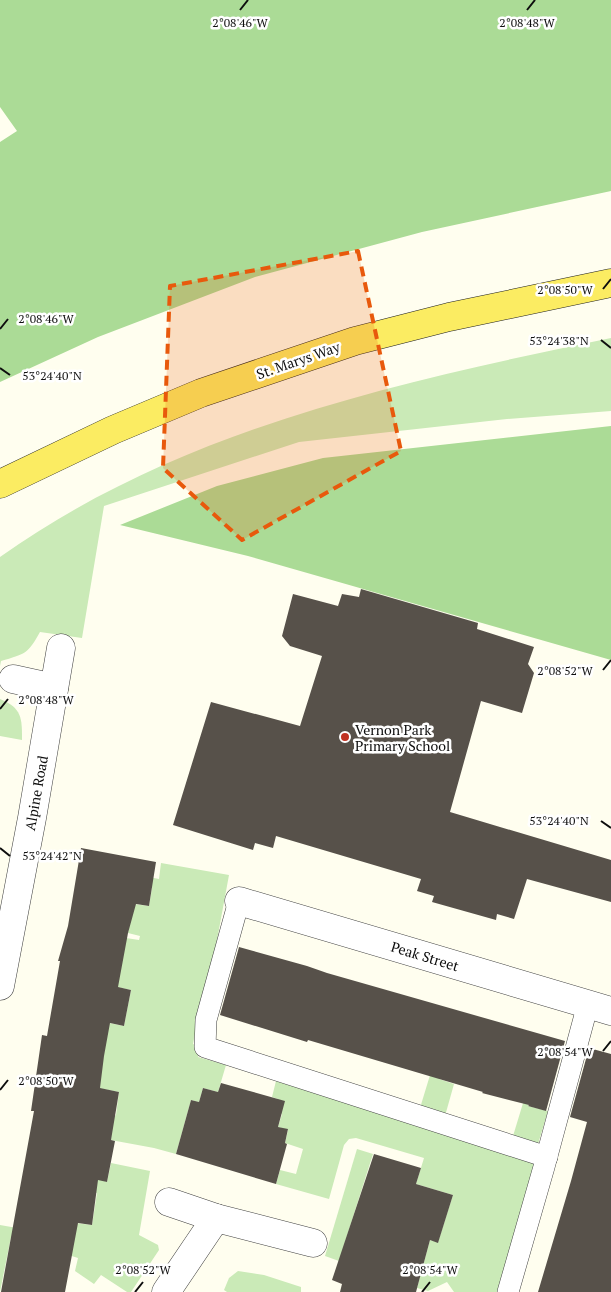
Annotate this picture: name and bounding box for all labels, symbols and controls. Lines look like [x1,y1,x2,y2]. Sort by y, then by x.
text: 2°08'46"W [212,15,269,30]
text: 2°08'48"W [499,15,556,30]
text: 2°08'50"W [537,282,594,297]
text: 2°08'46"W [18,311,75,326]
text: 53°24'38"N [529,333,589,348]
street label: St. Marys Way [254,337,343,383]
text: 53°24'40"N [22,368,82,383]
text: 2°08'52"W [537,663,594,678]
text: 2°08'48"W [18,692,75,707]
place label: Vernon Park Primary School [355,720,450,755]
marker: Vernon Park Primary School [339,731,351,743]
street label: Alpine Road [20,754,52,832]
text: 53°24'40"N [529,813,589,828]
text: 53°24'42"N [22,848,82,863]
street label: Peak Street [389,937,462,976]
text: 2°08'54"W [537,1044,594,1059]
text: 2°08'50"W [18,1073,75,1088]
text: 2°08'52"W [115,1262,172,1277]
text: 2°08'54"W [402,1262,459,1277]

